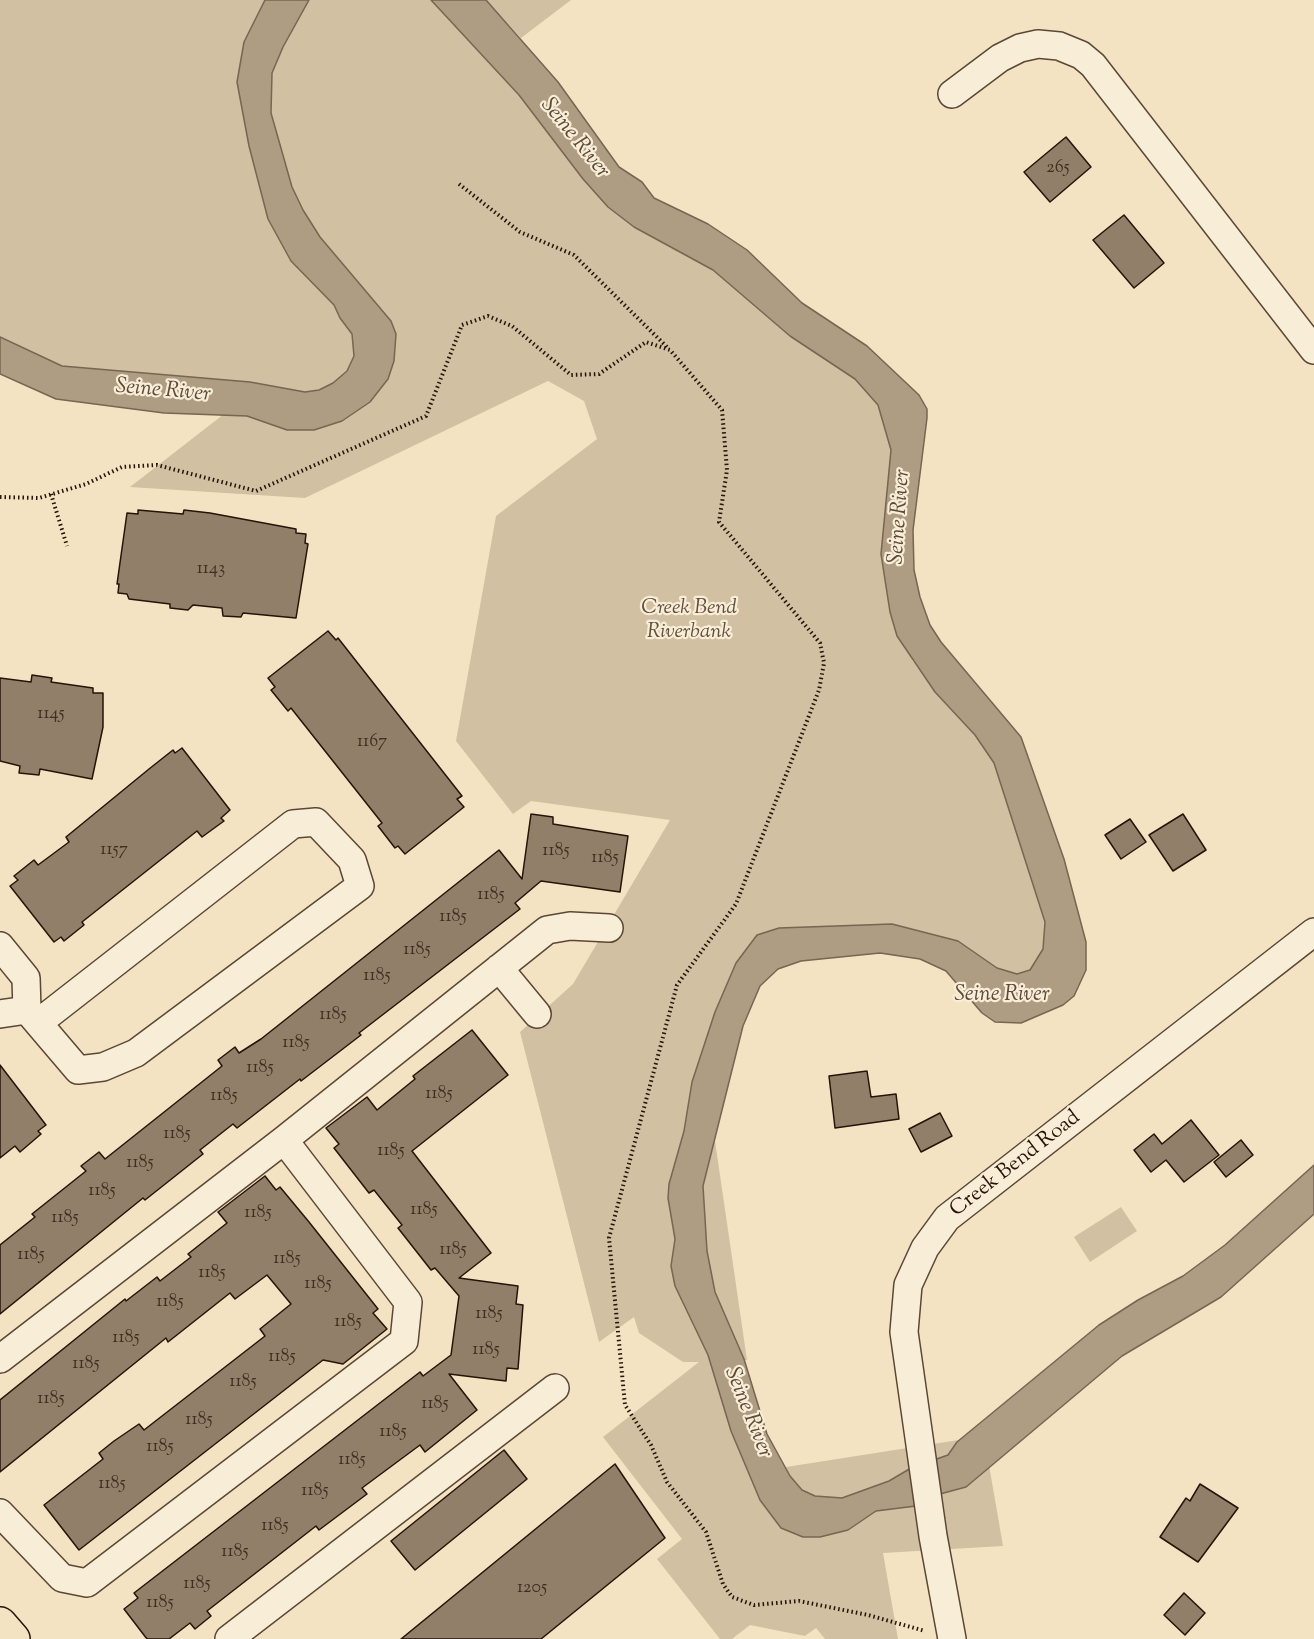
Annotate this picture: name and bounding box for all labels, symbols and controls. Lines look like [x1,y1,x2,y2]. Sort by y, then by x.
water label: Seine River [534,94,614,184]
house number: 265 [1046,158,1070,180]
water label: Seine River [114,375,212,409]
water label: Seine River [885,468,917,566]
house number: 1143 [197,559,225,581]
park label: Creek Bend Riverbank [641,596,737,646]
house number: 1145 [37,704,65,726]
house number: 1167 [357,732,387,754]
house number: 1157 [100,840,128,862]
house number: 1185 [542,841,570,863]
house number: 1185 [591,848,619,870]
house number: 1185 [477,885,505,907]
house number: 1185 [439,907,467,929]
house number: 1185 [403,940,431,962]
house number: 1185 [363,966,391,988]
water label: Seine River [954,983,1050,1009]
house number: 1185 [319,1005,347,1027]
house number: 1185 [282,1033,310,1055]
house number: 1185 [246,1058,274,1080]
house number: 1185 [425,1084,453,1106]
house number: 1185 [210,1086,238,1108]
street label: Creek Bend Road [946,1106,1086,1224]
house number: 1185 [163,1124,191,1146]
house number: 1185 [377,1141,405,1163]
house number: 1185 [126,1153,154,1175]
house number: 1185 [88,1181,116,1203]
house number: 1185 [410,1200,438,1222]
house number: 1185 [244,1203,272,1225]
house number: 1185 [51,1208,79,1230]
house number: 1185 [439,1240,467,1262]
house number: 1185 [17,1245,45,1267]
house number: 1185 [273,1249,301,1271]
house number: 1185 [198,1263,226,1285]
house number: 1185 [304,1274,332,1296]
house number: 1185 [156,1292,184,1314]
house number: 1185 [475,1304,503,1326]
house number: 1185 [334,1312,362,1334]
house number: 1185 [112,1328,140,1350]
house number: 1185 [472,1340,500,1362]
house number: 1185 [268,1347,296,1369]
house number: 1185 [72,1354,100,1376]
water label: Seine River [717,1364,777,1462]
house number: 1185 [229,1372,257,1394]
house number: 1185 [37,1389,65,1411]
house number: 1185 [421,1394,449,1416]
house number: 1185 [185,1410,213,1432]
house number: 1185 [379,1422,407,1444]
house number: 1185 [146,1437,174,1459]
house number: 1185 [338,1450,366,1472]
house number: 1185 [98,1474,126,1496]
house number: 1185 [301,1481,329,1503]
house number: 1185 [261,1516,289,1538]
house number: 1185 [221,1542,249,1564]
house number: 1185 [183,1574,211,1596]
house number: 1205 [517,1578,547,1600]
house number: 1185 [146,1593,174,1615]

